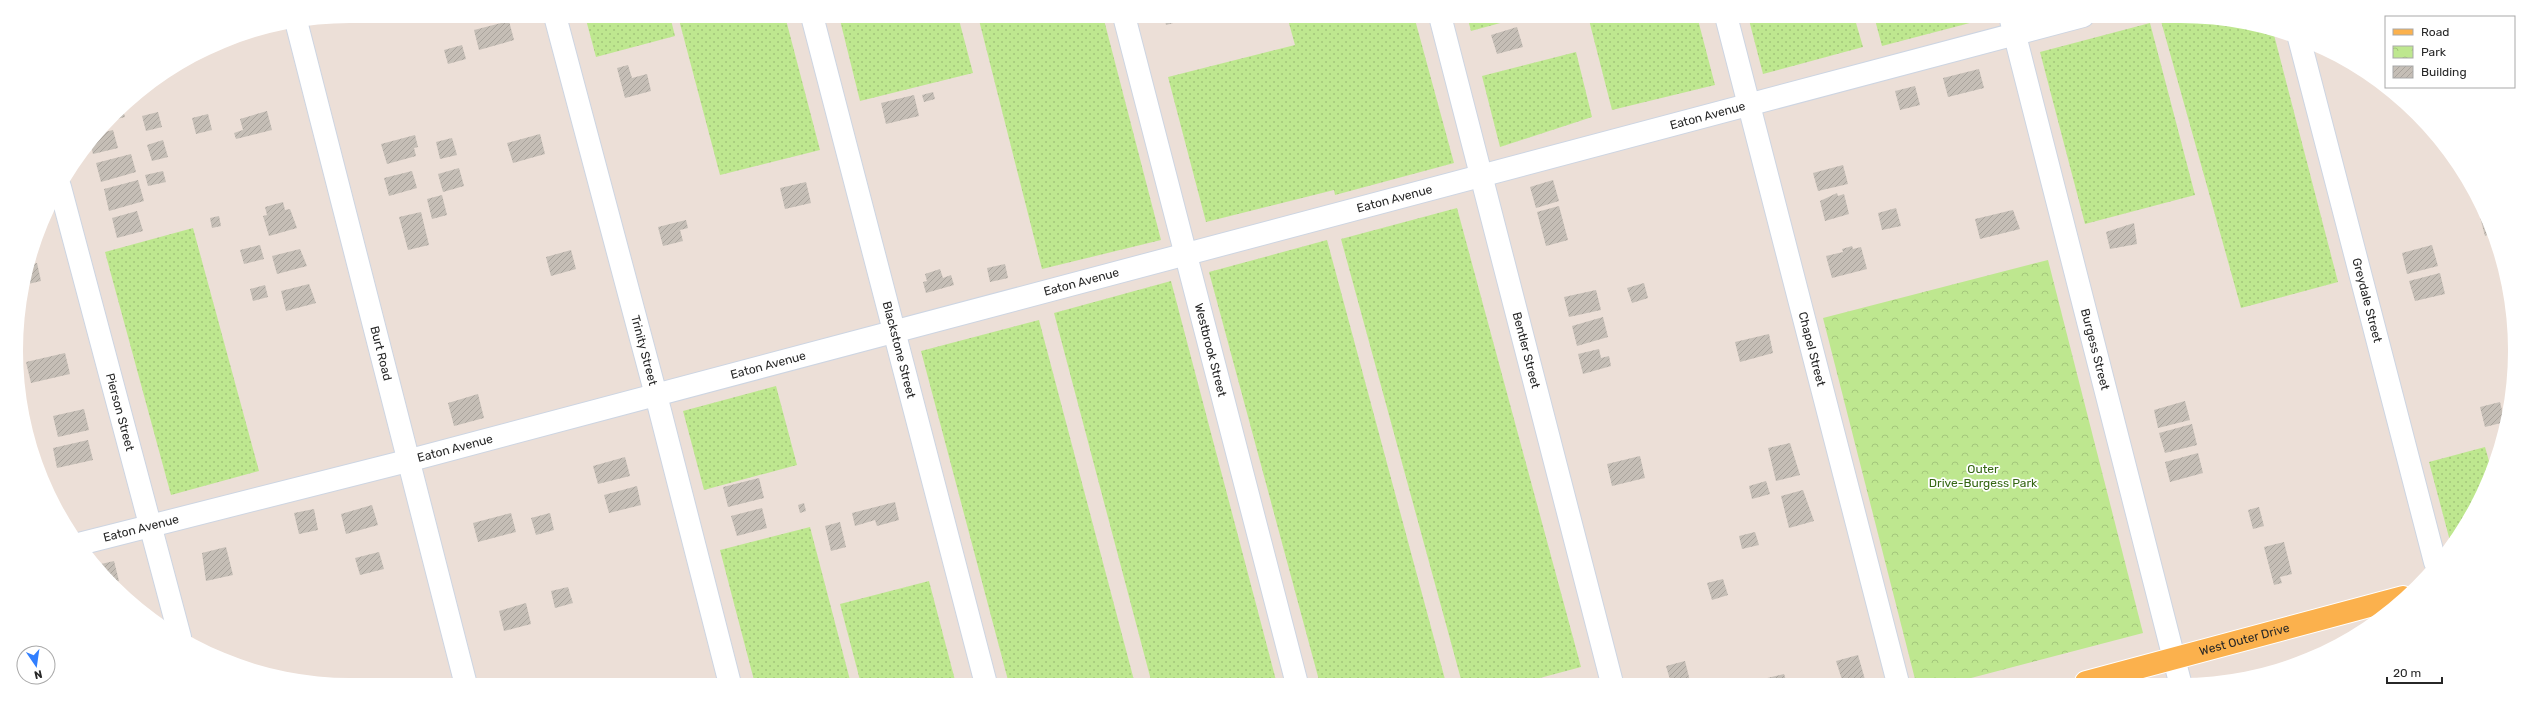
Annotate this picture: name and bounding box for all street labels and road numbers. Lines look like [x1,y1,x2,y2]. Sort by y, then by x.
street label: Eaton Avenue [1668,99,1747,132]
street label: Eaton Avenue [1355,182,1434,216]
street label: Greydale Street [2349,257,2385,344]
street label: Eaton Avenue [1042,265,1121,299]
street label: Blackstone Street [880,300,918,400]
street label: Westbrook Street [1192,302,1229,399]
street label: Burgess Street [2078,307,2112,392]
street label: Bentler Street [1510,310,1543,390]
street label: Chapel Street [1796,310,1828,388]
street label: Trinity Street [628,314,660,387]
street label: Burt Road [367,324,395,382]
street label: Eaton Avenue [729,348,808,382]
street label: Pierson Street [103,372,137,453]
street label: Eaton Avenue [416,431,494,465]
street label: Eaton Avenue [102,512,181,545]
street label: West Outer Drive [2198,621,2291,658]

